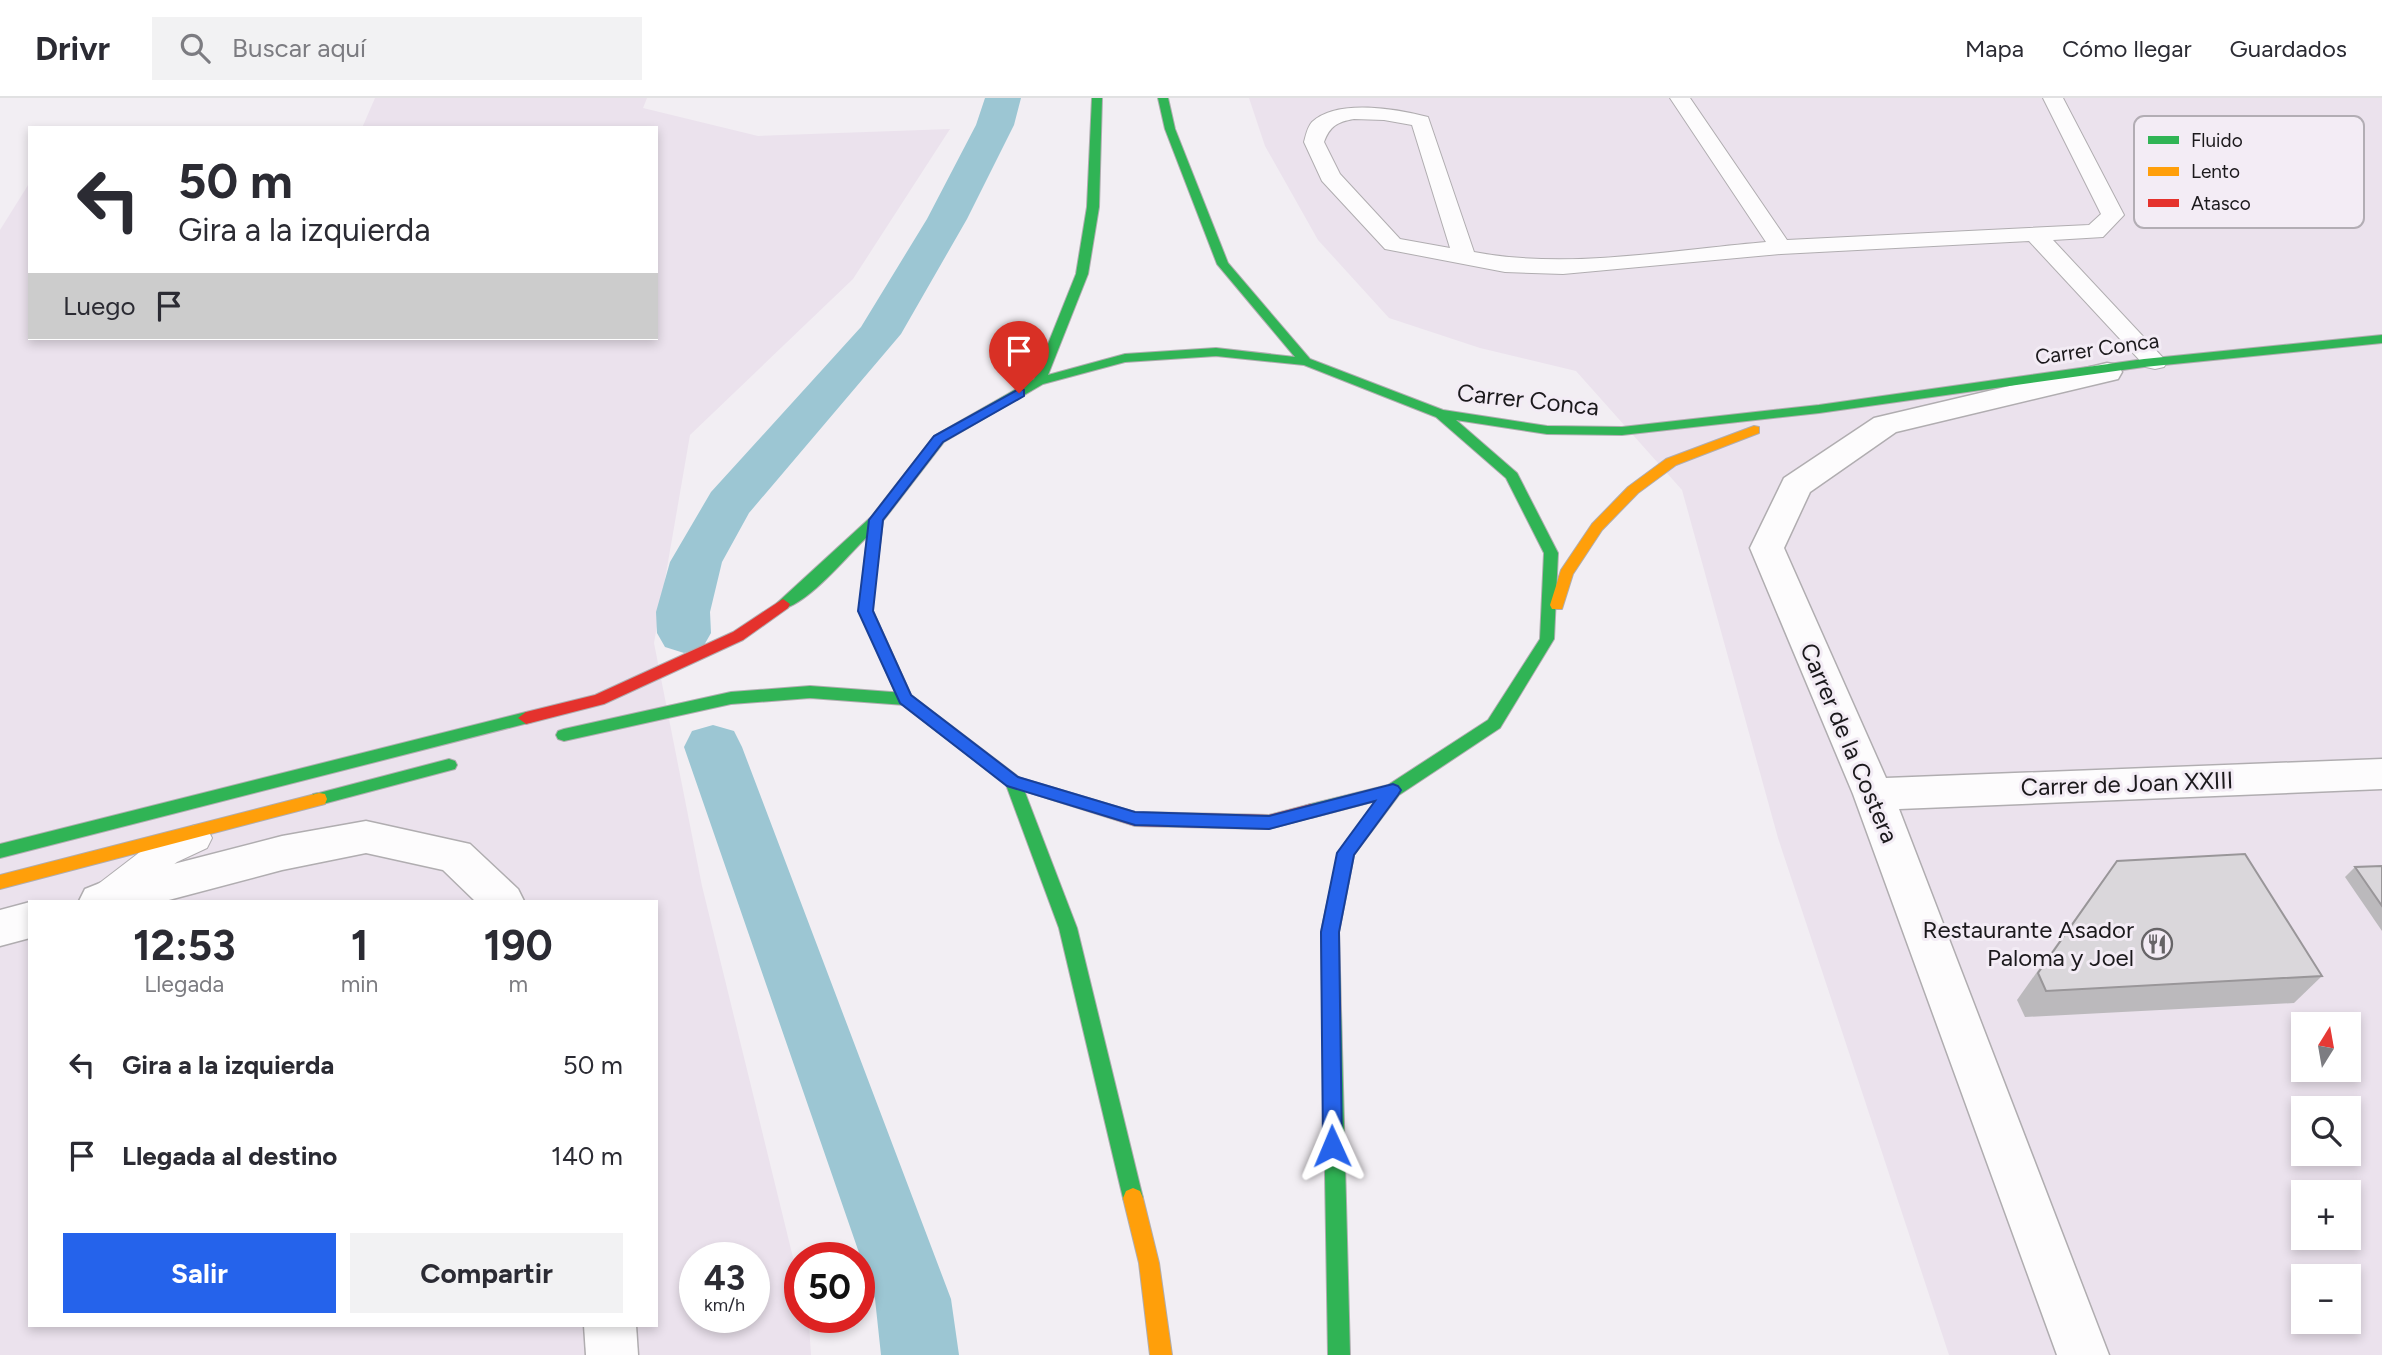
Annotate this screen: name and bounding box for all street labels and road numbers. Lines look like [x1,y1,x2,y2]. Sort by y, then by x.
street label: Carrer Conca [2033,327,2161,370]
street label: Carrer Conca [1456,378,1601,421]
street label: Carrer de la Costera [1794,638,1905,847]
street label: Carrer de Joan XXIII [2020,765,2234,802]

